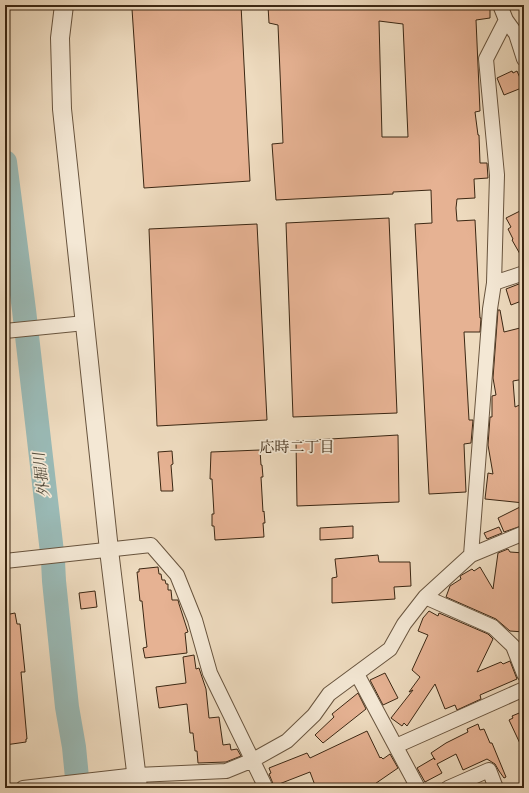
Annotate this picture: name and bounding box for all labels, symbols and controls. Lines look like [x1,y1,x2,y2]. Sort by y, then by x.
district label: 応時二丁目 [259,436,335,457]
water label: 外掘川 [28,449,54,499]

